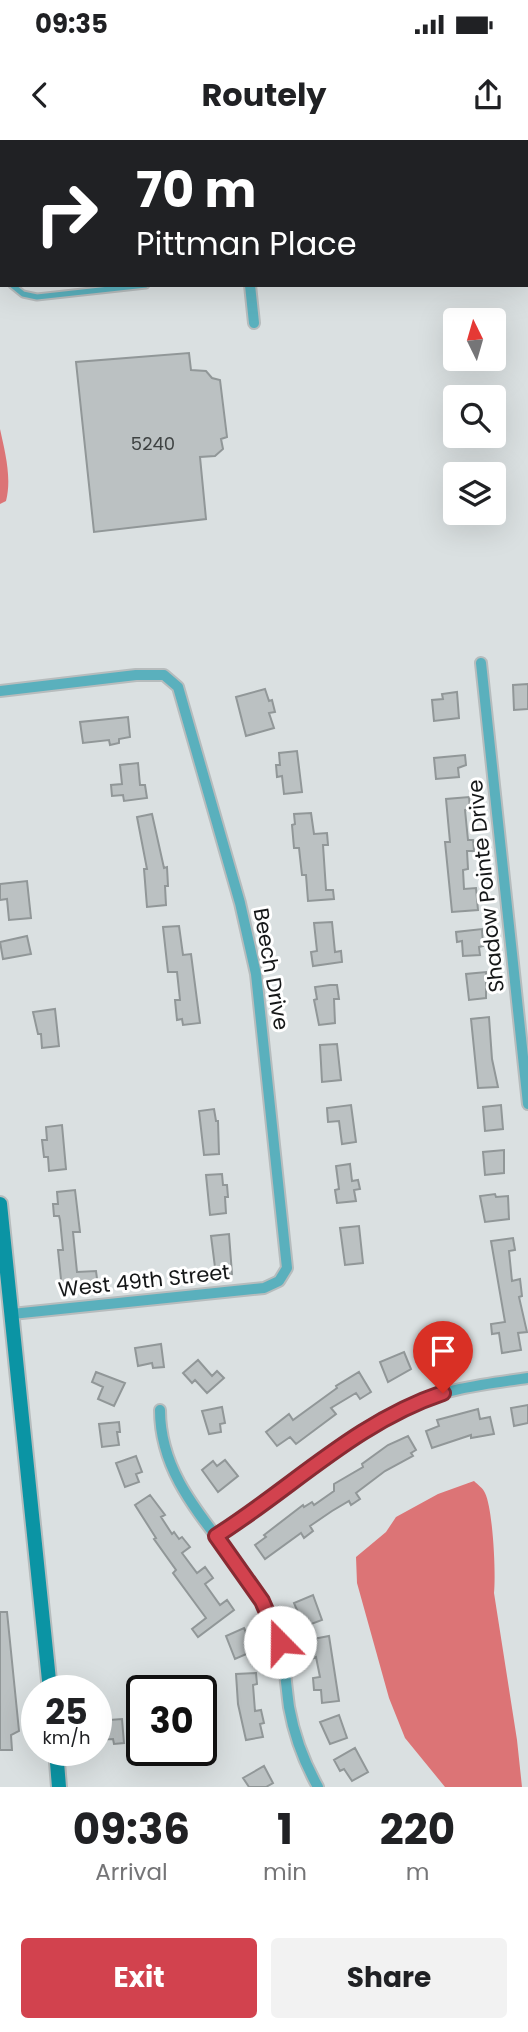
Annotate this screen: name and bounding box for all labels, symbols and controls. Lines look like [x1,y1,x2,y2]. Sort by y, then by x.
text: 09:35 [35,6,108,42]
text: Routely [201,72,327,117]
icon: back [21,76,59,114]
icon: share [469,76,507,114]
text: 70 m [136,156,256,224]
icon: right [21,168,112,259]
text: Pittman Place [136,221,357,266]
north arrow [443,308,506,371]
map controls [443,308,506,525]
button: search [443,385,506,448]
house number: 5240 [131,431,175,456]
button: layers [443,462,506,525]
street label: Shadow Pointe Drive [460,778,511,994]
street label: Beech Drive [247,906,296,1032]
street label: West 49th Street [57,1257,231,1304]
pin [413,1321,473,1393]
icon: arrive [424,1332,462,1370]
position arrow [243,1605,317,1679]
speed limit sign: 30 [126,1675,217,1766]
text: 25 [45,1687,88,1736]
text: km/h [43,1725,90,1750]
text: 09:36 [73,1800,190,1859]
text: 1 [277,1800,293,1859]
text: 220 [380,1800,455,1859]
text: Arrival [95,1856,168,1888]
text: min [263,1856,307,1888]
text: m [406,1856,429,1888]
button: Exit [21,1938,257,2018]
button: Share [271,1938,507,2018]

